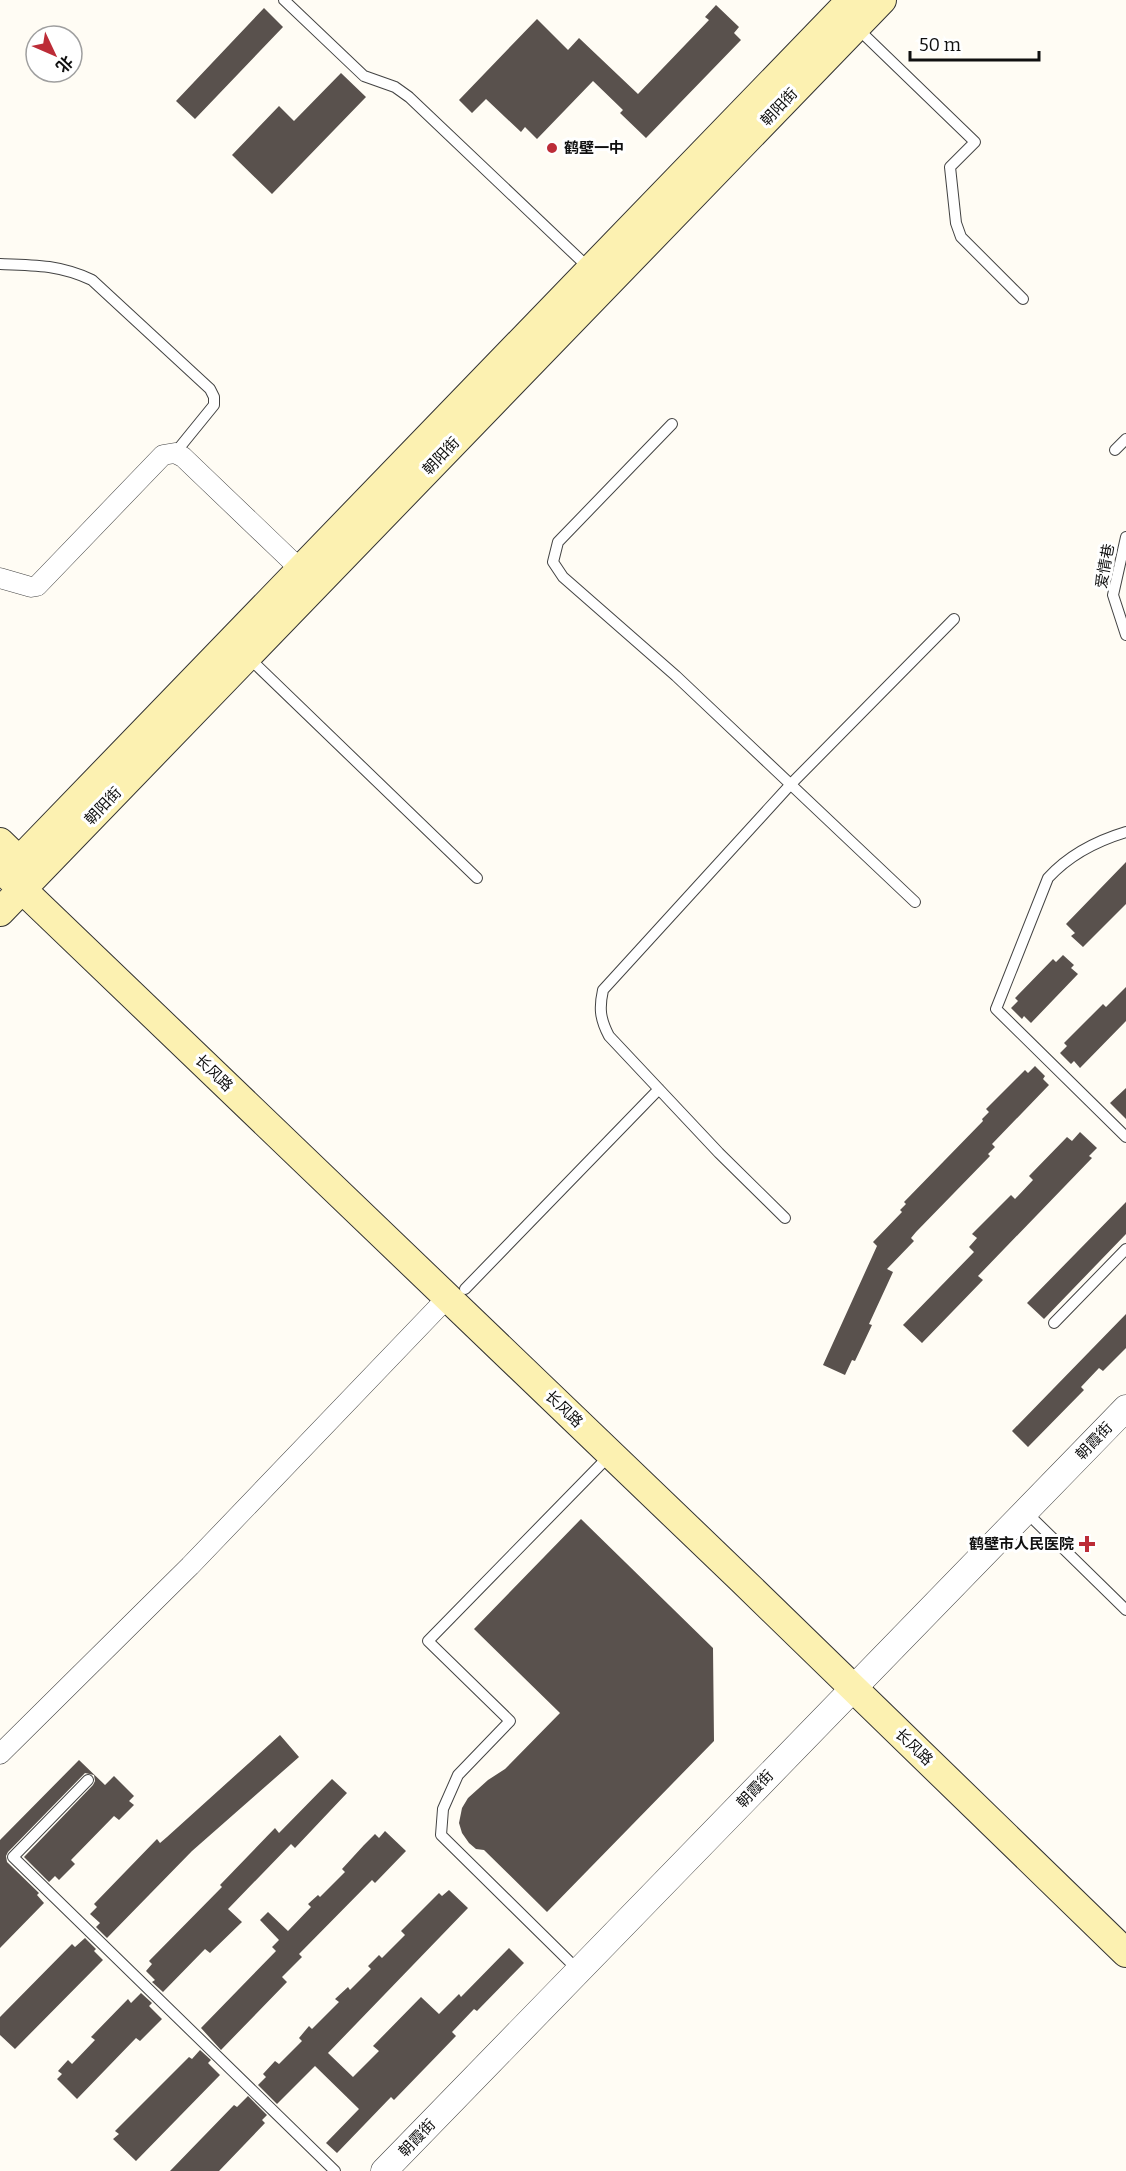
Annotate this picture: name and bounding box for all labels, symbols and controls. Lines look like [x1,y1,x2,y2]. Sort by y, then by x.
north arrow [24,24,84,84]
scale bar [910,24,1039,62]
text: 50 m [919,34,961,56]
text: 北 [52,52,77,76]
street label: 朝阳街 [757,85,801,129]
place label: 鹤壁一中 [564,139,624,157]
marker: 鹤壁一中 [545,141,559,155]
street label: 朝阳街 [419,434,463,478]
street label: 爱情巷 [1092,542,1118,590]
street label: 朝阳街 [81,784,125,828]
street label: 长风路 [192,1051,236,1095]
street label: 长风路 [542,1387,586,1431]
street label: 朝霞街 [1072,1419,1116,1463]
place label: 鹤壁市人民医院 [969,1535,1074,1553]
marker: 鹤壁市人民医院 [1078,1535,1096,1553]
street label: 长风路 [892,1725,936,1769]
street label: 朝霞街 [733,1767,777,1811]
street label: 朝霞街 [395,2116,439,2160]

